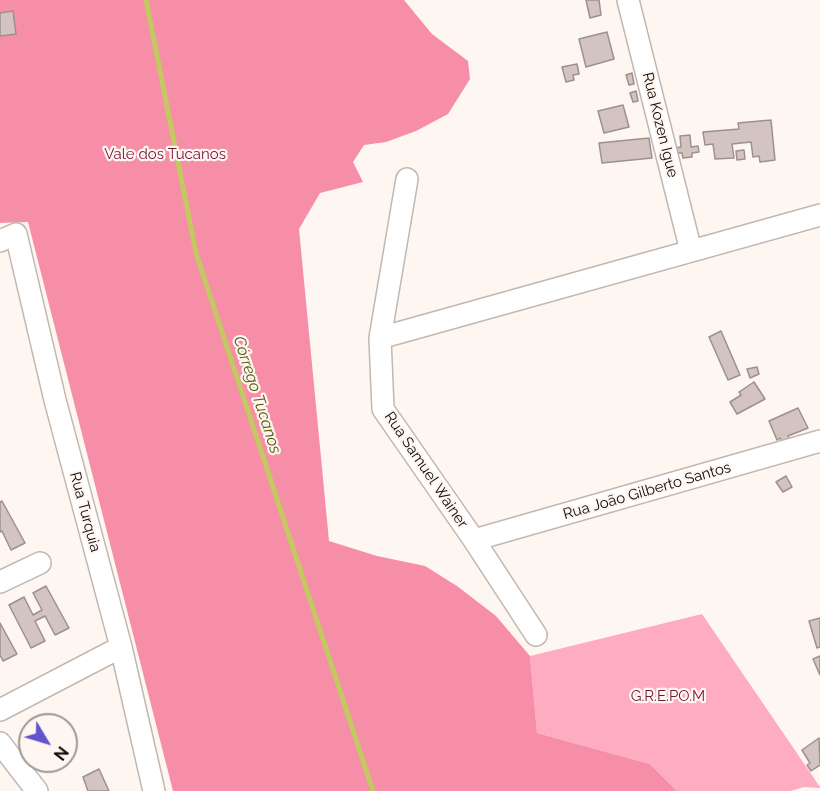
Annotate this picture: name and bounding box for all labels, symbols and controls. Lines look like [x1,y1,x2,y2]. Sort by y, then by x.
street label: Rua Kozen Igue [638,71,682,179]
park label: Vale dos Tucanos [104,145,226,163]
water label: Córrego Tucanos [229,334,285,456]
street label: Rua Samuel Wainer [380,408,472,532]
street label: Rua João Gilberto Santos [561,458,733,524]
street label: Rua Turquia [66,470,104,554]
park label: G.R.E.PO.M [631,687,705,705]
north arrow [18,713,78,773]
text: N [50,742,72,764]

